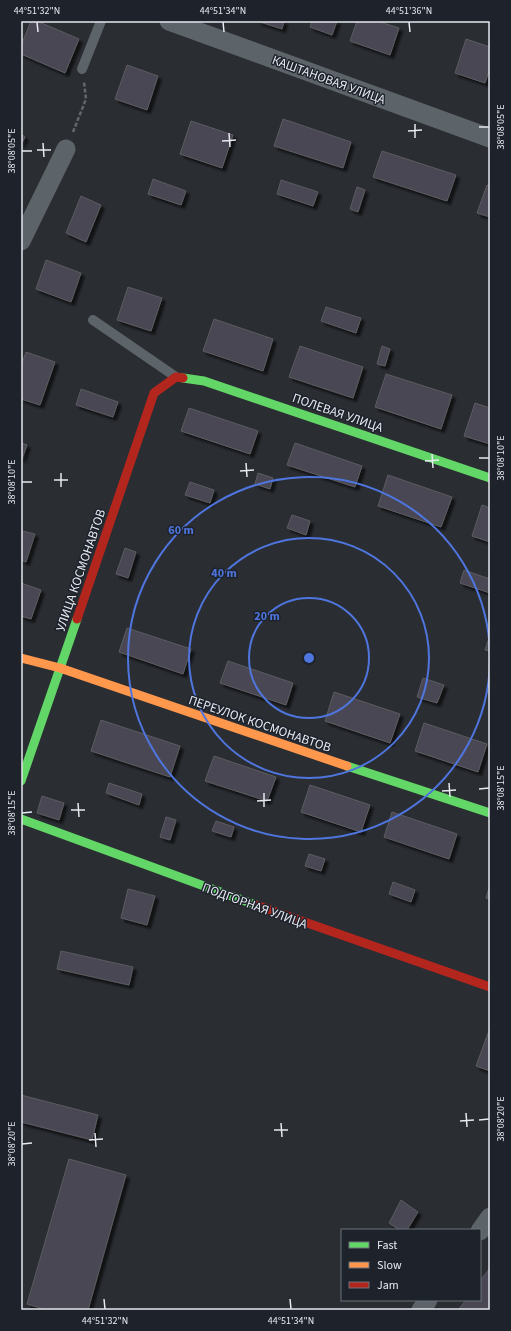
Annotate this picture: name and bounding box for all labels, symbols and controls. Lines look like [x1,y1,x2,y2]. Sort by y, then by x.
text: 44°51'32"N [14,4,60,18]
text: 44°51'34"N [200,4,246,18]
text: 44°51'36"N [386,4,432,18]
street label: КАШТАНОВАЯ УЛИЦА [269,51,389,109]
text: 38°08'05"E [494,104,508,150]
text: 38°08'05"E [5,128,19,174]
street label: ПОЛЕВАЯ УЛИЦА [290,389,386,437]
text: 38°08'10"E [494,435,508,481]
text: 38°08'10"E [5,459,19,505]
street label: УЛИЦА КОСМОНАВТОВ [52,507,110,634]
text: 60 m [168,522,194,539]
text: 40 m [211,565,237,582]
text: 20 m [254,608,280,625]
centre of rings [302,651,316,665]
street label: ПЕРЕУЛОК КОСМОНАВТОВ [186,691,334,757]
text: 38°08'15"E [494,765,508,811]
text: 38°08'15"E [5,790,19,836]
street label: ПОДГОРНАЯ УЛИЦА [200,879,311,934]
text: 38°08'20"E [494,1096,508,1142]
text: 38°08'20"E [5,1121,19,1167]
legend [341,1229,481,1301]
text: Fast [377,1237,397,1254]
text: Slow [377,1257,402,1274]
text: Jam [377,1277,399,1294]
text: 44°51'32"N [82,1314,128,1328]
text: 44°51'34"N [268,1314,314,1328]

